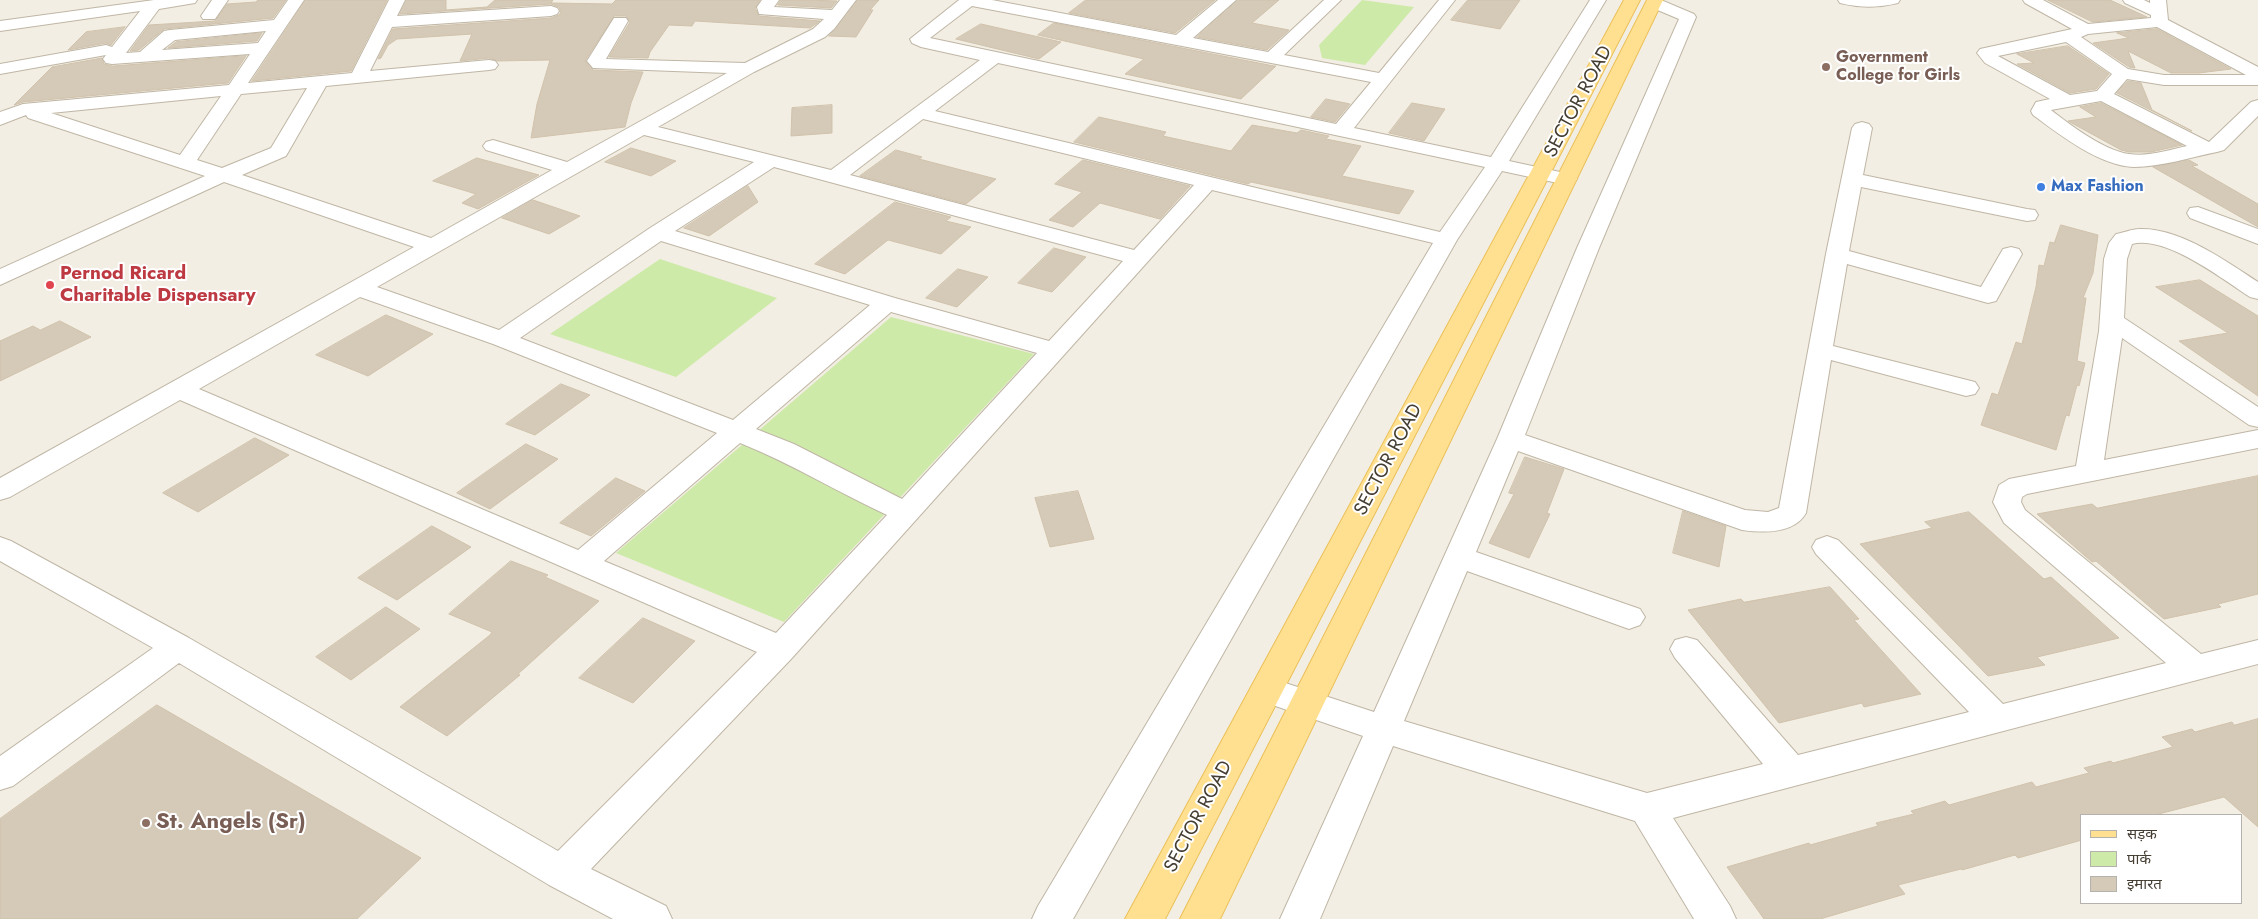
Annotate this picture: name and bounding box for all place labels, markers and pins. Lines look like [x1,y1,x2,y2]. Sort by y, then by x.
place label: Government College for Girls [1836,48,1960,86]
marker: Government College for Girls [1820,61,1832,73]
place label: Max Fashion [2051,177,2144,197]
marker: Max Fashion [2035,181,2047,193]
place label: Pernod Ricard Charitable Dispensary [60,263,256,307]
marker: Pernod Ricard Charitable Dispensary [44,279,56,291]
place label: St. Angels (Sr) [156,810,306,836]
marker: St. Angels (Sr) [140,817,152,829]

